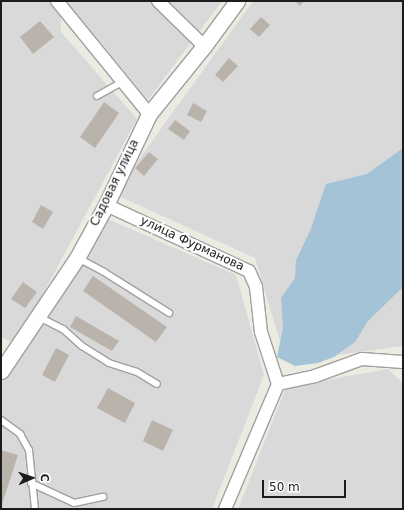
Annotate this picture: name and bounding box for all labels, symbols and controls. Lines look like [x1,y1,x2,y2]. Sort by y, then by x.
street label: Садовая улица [88,137,142,229]
street label: улица Фурманова [138,214,246,274]
north arrow [12,458,52,498]
scale bar [264,472,348,498]
text: С [38,473,51,482]
text: 50 m [269,480,300,494]

